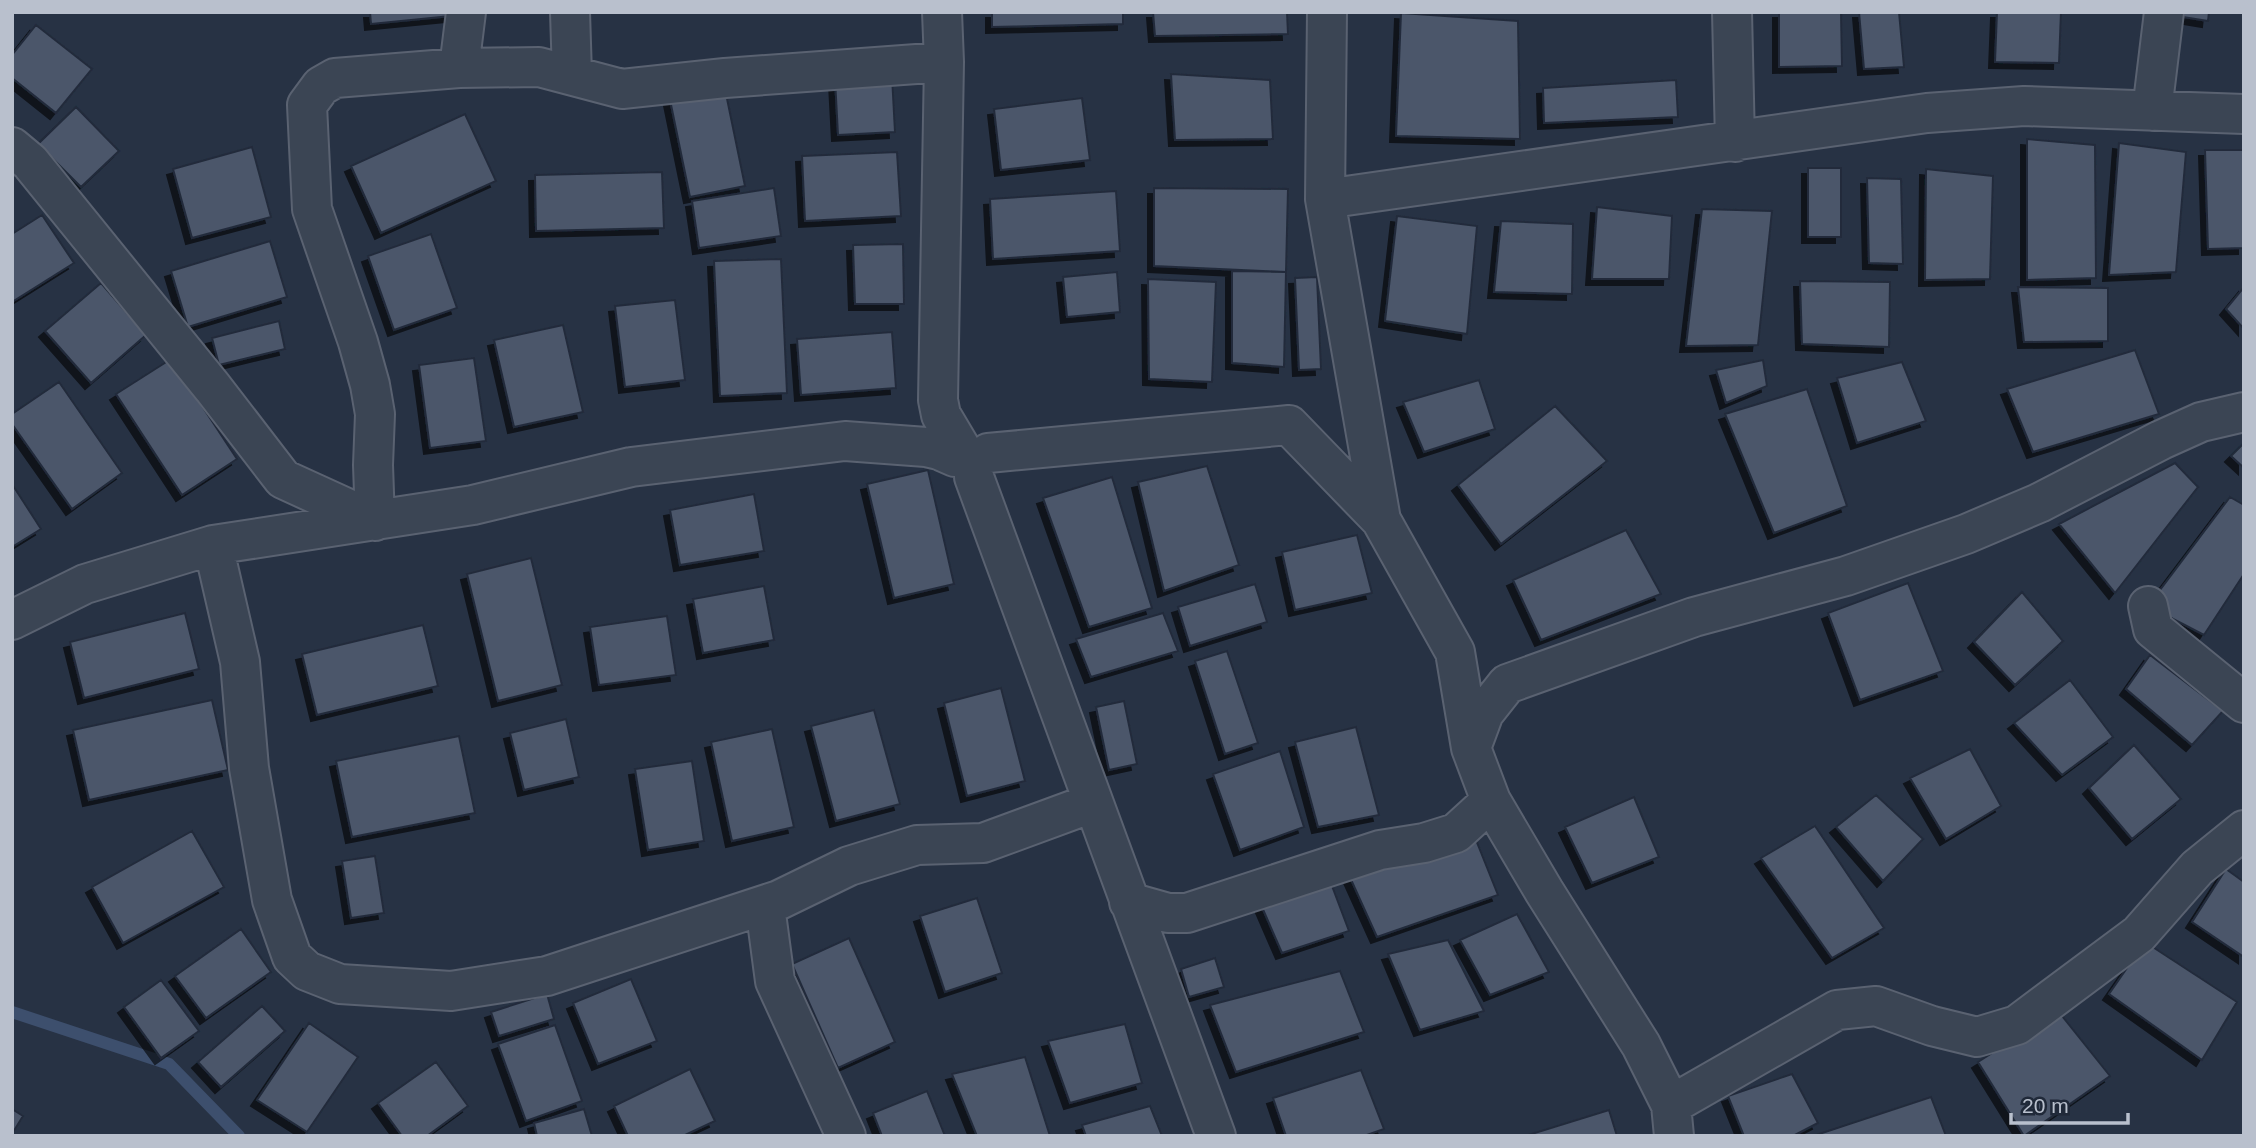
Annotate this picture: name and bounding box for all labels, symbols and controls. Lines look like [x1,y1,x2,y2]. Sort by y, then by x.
scale bar [2011,1082,2128,1126]
text: 20 m [2022,1094,2069,1117]

